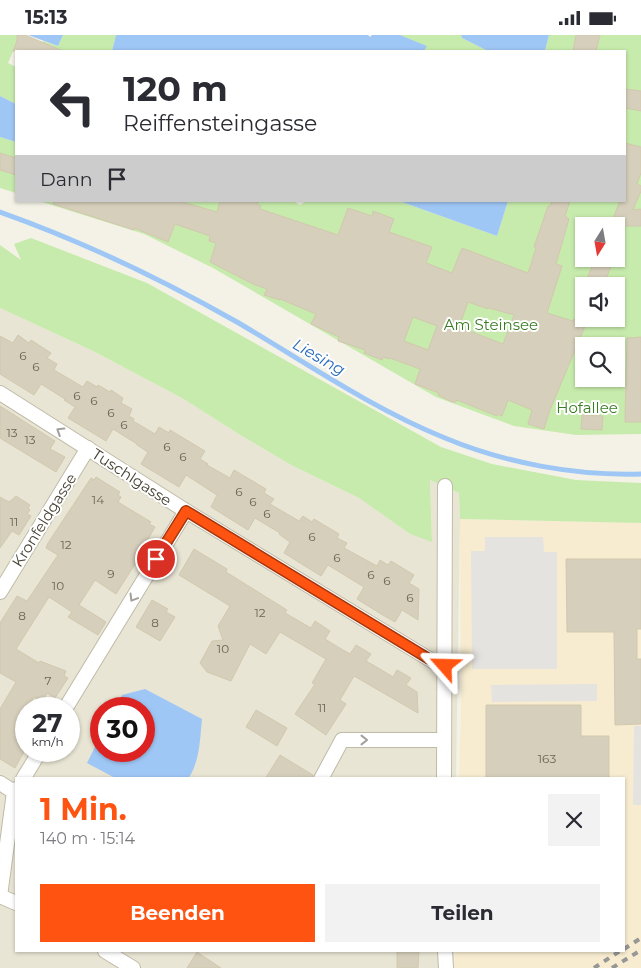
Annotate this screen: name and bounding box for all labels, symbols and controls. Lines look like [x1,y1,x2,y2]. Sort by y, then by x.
text: 15:13 [25,6,67,29]
text: 120 m [123,67,228,110]
icon: left [40,70,105,135]
text: Reiffensteingasse [123,110,317,137]
icon: arrive [103,165,131,193]
text: Dann [40,168,93,191]
north arrow [575,217,625,267]
map controls [575,217,625,387]
button: sound [575,277,625,327]
park label: Am Steinsee [444,315,538,334]
water label: Liesing [289,334,349,380]
button: search [575,337,625,387]
house number: 6 [19,348,27,363]
house number: 6 [32,359,40,374]
house number: 6 [73,388,81,403]
house number: 6 [90,393,98,408]
park label: Hofallee [556,398,618,417]
house number: 6 [107,405,115,420]
house number: 6 [120,417,128,432]
house number: 13 [6,425,18,440]
one-way arrow [57,427,66,437]
house number: 13 [24,432,36,447]
house number: 6 [163,439,171,454]
street label: Tuschlgasse [89,444,175,510]
house number: 6 [179,449,187,464]
street label: Kronfeldgasse [8,470,80,570]
house number: 6 [235,484,243,499]
house number: 14 [92,492,104,507]
house number: 6 [249,494,257,509]
house number: 6 [263,506,271,521]
house number: 11 [10,514,18,529]
house number: 6 [308,529,316,544]
house number: 12 [60,537,72,552]
pin [135,538,177,580]
icon: arrive [142,545,170,573]
house number: 6 [333,550,341,565]
house number: 9 [107,566,115,581]
house number: 6 [367,567,375,582]
house number: 6 [383,573,391,588]
house number: 10 [52,578,64,593]
house number: 6 [406,590,414,605]
one-way arrow [130,592,140,601]
house number: 12 [254,605,266,620]
house number: 8 [18,608,26,623]
house number: 8 [151,615,159,630]
position arrow [418,639,470,691]
house number: 10 [217,641,229,656]
house number: 7 [44,673,52,688]
speed limit sign: 30 [90,697,155,762]
house number: 11 [318,700,326,715]
text: 27 [32,708,63,738]
text: km/h [31,734,64,749]
one-way arrow [360,735,368,745]
house number: 163 [538,751,556,766]
text: 1 Min. [40,791,127,828]
button: close [548,794,600,846]
text: 140 m · 15:14 [40,829,135,848]
button: Beenden [40,884,315,942]
button: Teilen [325,884,600,942]

